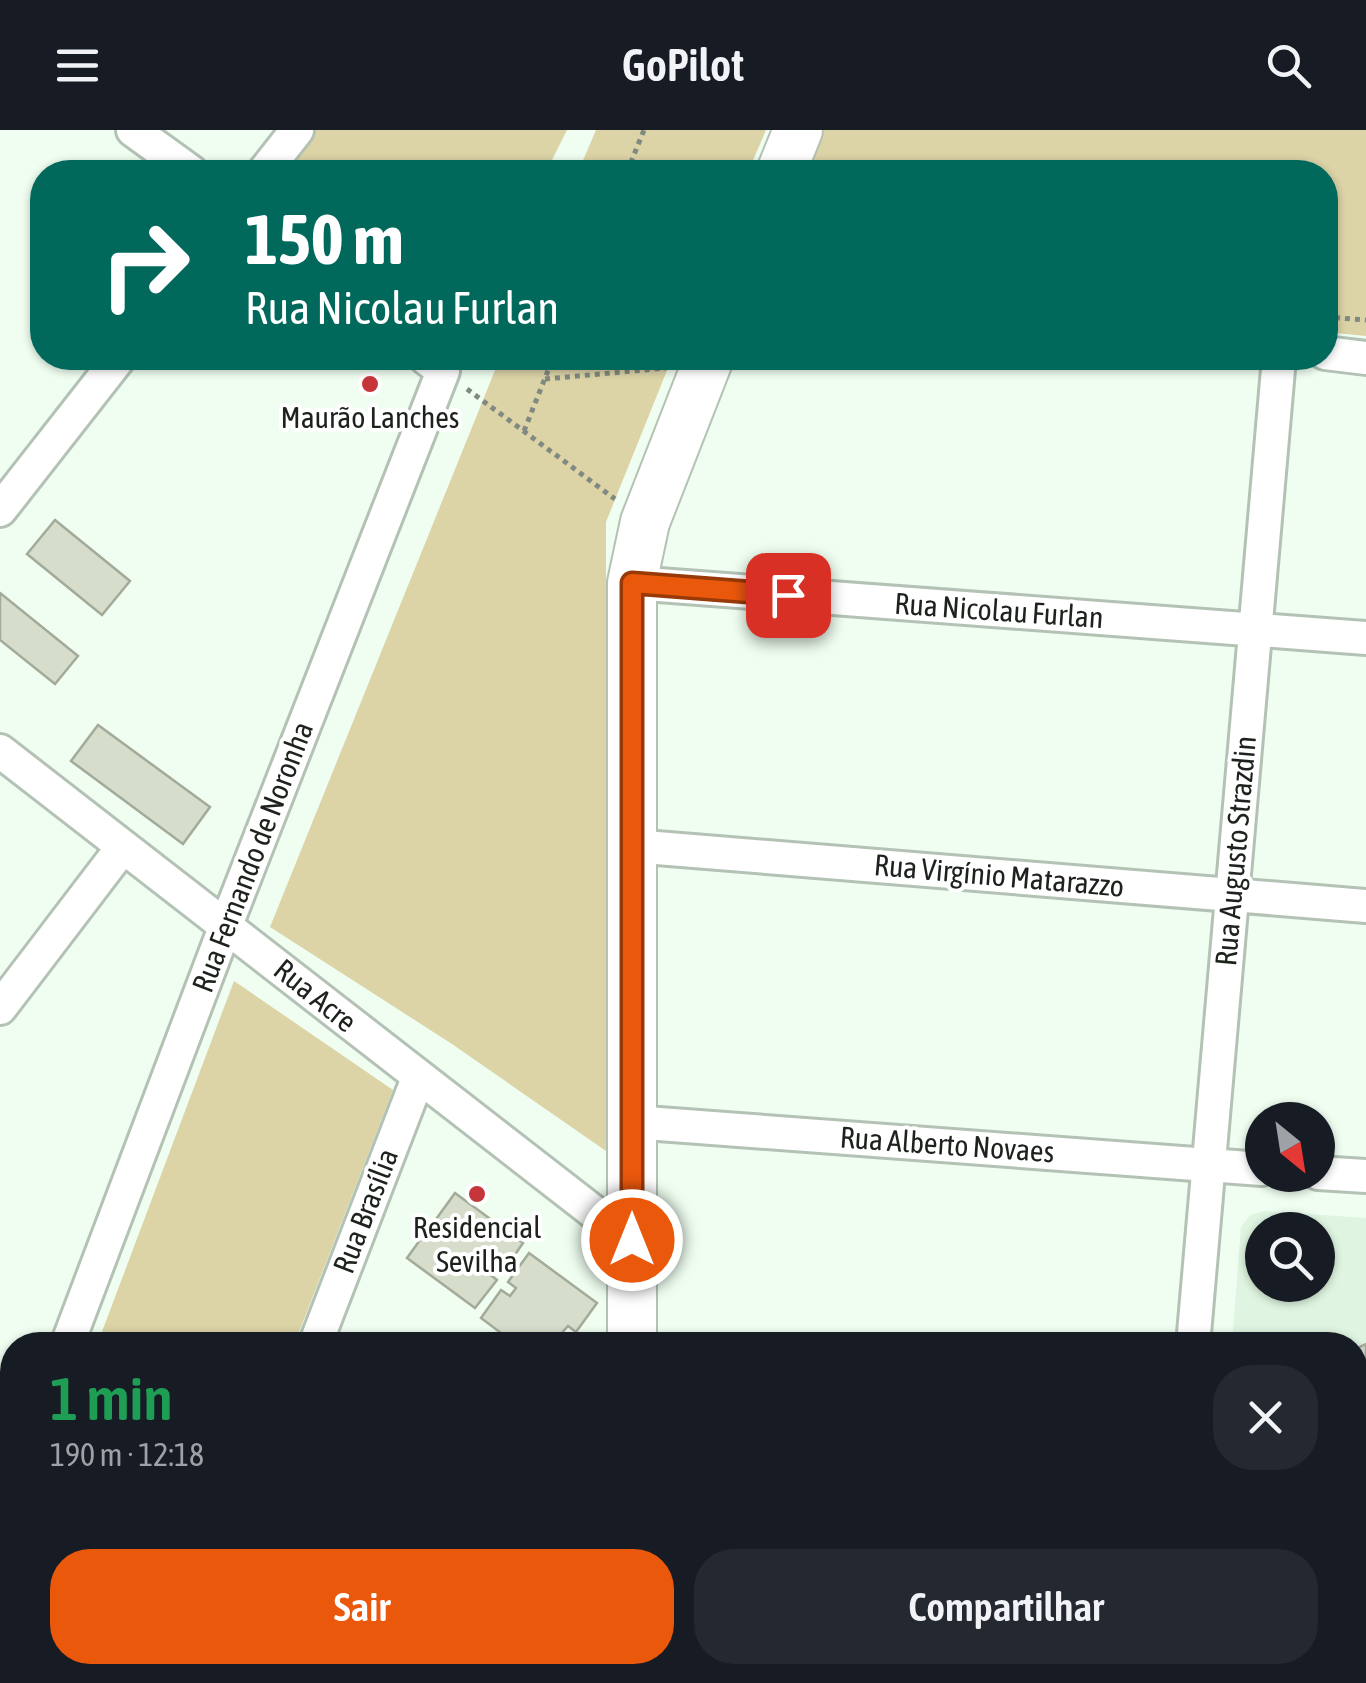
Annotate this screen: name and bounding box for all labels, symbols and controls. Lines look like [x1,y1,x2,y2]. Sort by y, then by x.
icon: menu [50,38,105,93]
icon: search [1261,38,1316,93]
text: GoPilot [622,39,744,91]
text: 150 m [245,199,404,279]
icon: right [80,200,210,330]
text: Rua Nicolau Furlan [245,282,559,334]
marker: Maurão Lanches [359,373,381,395]
place label: Maurão Lanches [281,400,459,434]
pin [746,553,831,638]
icon: arrive [761,568,816,623]
street label: Rua Nicolau Furlan [893,586,1105,634]
street label: Rua Fernando de Noronha [185,717,319,997]
street label: Rua Augusto Strazdin [1208,734,1262,967]
street label: Rua Virgínio Matarazzo [873,847,1125,903]
street label: Rua Acre [268,952,364,1039]
north arrow [1245,1102,1335,1192]
map controls [1245,1102,1335,1302]
street label: Rua Alberto Novaes [839,1120,1055,1168]
street label: Rua Brasília [326,1144,404,1278]
marker: Residencial Sevilha [466,1183,488,1205]
position arrow [580,1188,684,1292]
place label: Residencial Sevilha [413,1210,541,1278]
button: search [1245,1212,1335,1302]
text: 1 min [50,1364,173,1433]
button: close [1213,1365,1318,1470]
text: 190 m · 12:18 [50,1436,204,1473]
button: Sair [50,1549,674,1664]
button: Compartilhar [694,1549,1318,1664]

